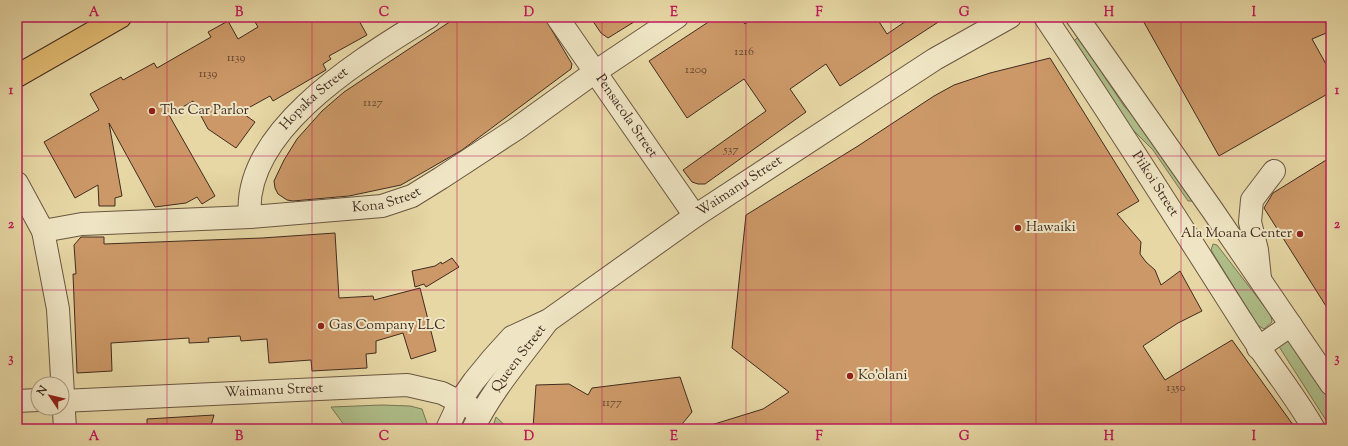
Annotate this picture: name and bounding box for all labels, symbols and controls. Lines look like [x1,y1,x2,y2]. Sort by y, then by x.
text: A [89,4,100,22]
text: B [235,4,244,22]
text: C [379,4,389,22]
text: D [524,4,534,22]
text: E [670,4,678,22]
text: F [815,4,823,22]
text: G [959,4,970,22]
text: H [1104,4,1115,22]
text: I [1252,4,1257,22]
house number: 1216 [734,43,754,61]
house number: 1139 [227,49,246,67]
house number: 1209 [685,61,707,79]
street label: Hopaka Street [276,63,353,135]
house number: 1139 [199,65,218,83]
street label: Pensacola Street [590,71,662,162]
text: 1 [9,82,14,100]
text: 1 [1335,82,1340,100]
house number: 1127 [363,94,383,112]
place label: The Car Parlor [160,101,250,121]
marker: The Car Parlor [147,106,157,116]
house number: 537 [723,141,738,159]
street label: Piikoi Street [1126,148,1183,221]
street label: Waimanu Street [693,151,787,222]
street label: Kona Street [351,182,426,218]
text: 2 [8,216,15,234]
text: 2 [1334,216,1341,234]
place label: Hawaiki [1026,218,1076,238]
marker: Hawaiki [1013,223,1023,233]
place label: Ala Moana Center [1181,224,1293,244]
marker: Ala Moana Center [1295,229,1305,239]
place label: Gas Company LLC [329,316,446,336]
marker: Gas Company LLC [316,321,326,331]
street label: Queen Street [487,321,552,397]
text: 3 [8,350,14,368]
text: 3 [1334,350,1340,368]
place label: Ko'olani [858,366,907,386]
marker: Ko'olani [845,371,855,381]
north arrow [30,376,70,416]
street label: Waimanu Street [224,379,324,403]
house number: 1350 [1166,379,1186,397]
text: N [33,382,52,400]
house number: 1177 [602,394,622,412]
text: A [89,428,100,446]
text: B [235,428,244,446]
text: C [379,428,389,446]
text: D [524,428,534,446]
text: E [670,428,678,446]
text: F [815,428,823,446]
text: G [959,428,970,446]
text: H [1104,428,1115,446]
text: I [1252,428,1257,446]

